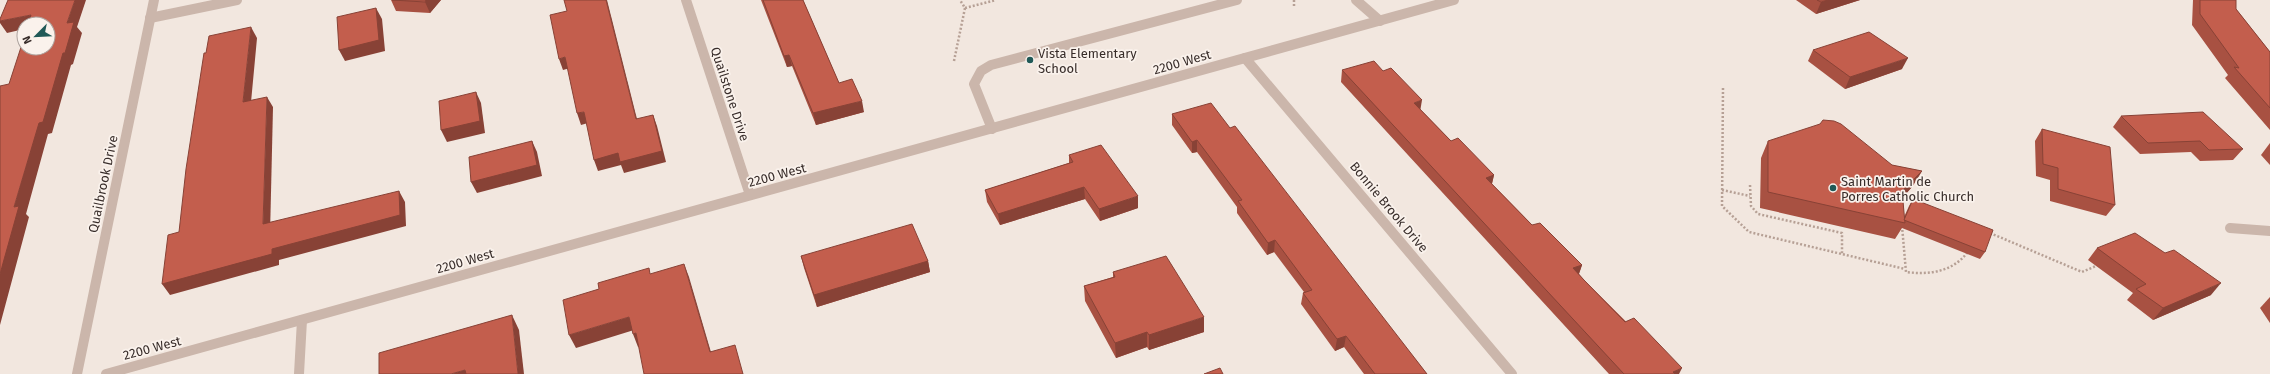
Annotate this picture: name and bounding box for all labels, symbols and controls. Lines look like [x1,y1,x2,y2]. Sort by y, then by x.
north arrow [16,16,56,56]
text: N [20,34,35,46]
street label: Quailstone Drive [708,45,752,143]
place label: Vista Elementary School [1038,46,1137,76]
street label: 2200 West [1151,47,1213,77]
marker: Vista Elementary School [1025,55,1035,65]
street label: Quailbrook Drive [85,134,121,234]
street label: Bonnie Brook Drive [1347,159,1431,255]
street label: 2200 West [746,160,808,190]
place label: Saint Martin de Porres Catholic Church [1841,174,1974,204]
marker: Saint Martin de Porres Catholic Church [1828,183,1838,193]
street label: 2200 West [434,246,496,276]
street label: 2200 West [121,333,183,363]

